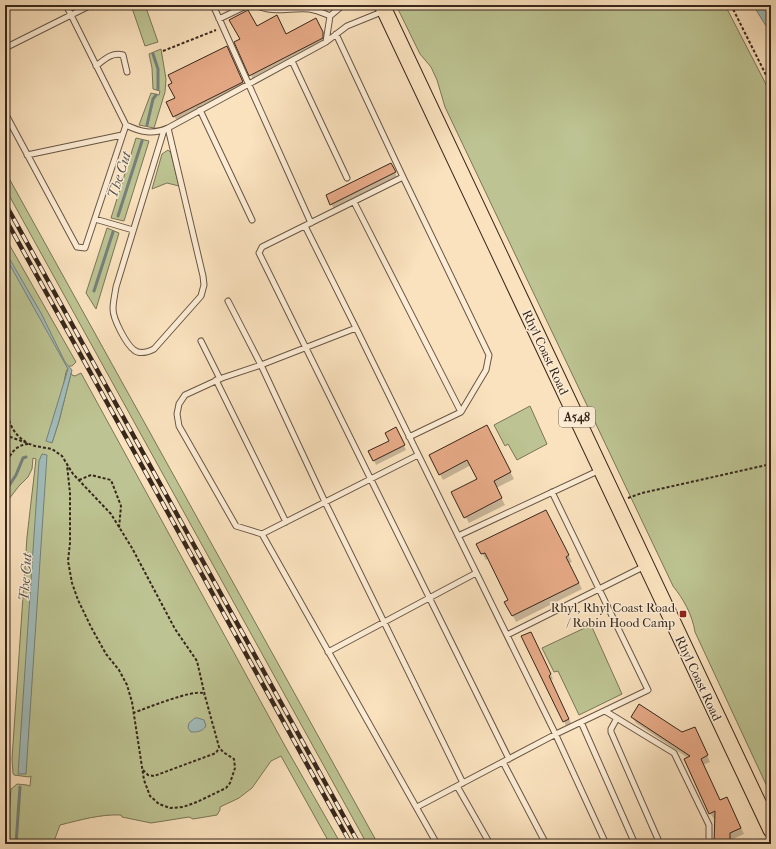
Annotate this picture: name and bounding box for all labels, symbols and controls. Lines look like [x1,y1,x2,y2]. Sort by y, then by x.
water label: The Cut [104,149,135,201]
street label: Rhyl Coast Road [519,307,572,398]
road number: A548 [559,407,595,427]
water label: The Cut [15,552,36,602]
place label: Rhyl, Rhyl Coast Road / Robin Hood Camp [551,600,676,630]
marker: Rhyl, Rhyl Coast Road / Robin Hood Camp [678,609,688,619]
street label: Rhyl Coast Road [672,633,725,724]

